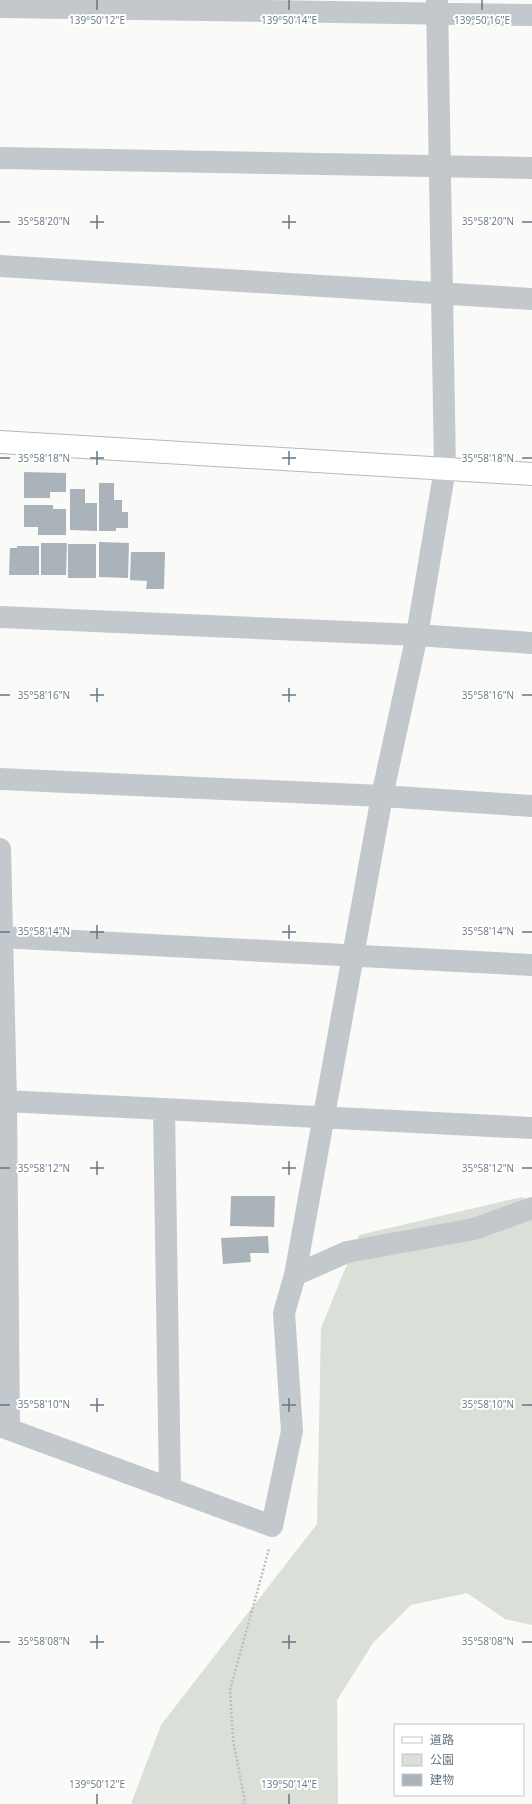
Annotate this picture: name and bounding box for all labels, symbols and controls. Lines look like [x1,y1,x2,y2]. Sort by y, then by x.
text: 139°50'12"E [69,13,125,27]
text: 139°50'14"E [261,13,317,27]
text: 139°50'16"E [454,13,510,27]
text: 35°58'20"N [18,214,70,228]
text: 35°58'20"N [462,214,514,228]
text: 35°58'18"N [18,451,70,465]
text: 35°58'18"N [462,451,514,465]
text: 35°58'16"N [18,688,70,702]
text: 35°58'16"N [462,688,514,702]
text: 35°58'14"N [18,924,70,938]
text: 35°58'14"N [462,924,514,938]
text: 35°58'12"N [18,1161,70,1175]
text: 35°58'12"N [462,1161,514,1175]
text: 35°58'10"N [18,1397,70,1411]
text: 35°58'10"N [462,1397,514,1411]
text: 35°58'08"N [18,1634,70,1648]
text: 35°58'08"N [462,1634,514,1648]
legend [394,1724,524,1796]
text: 道路 [430,1731,454,1748]
text: 公園 [430,1751,454,1768]
text: 建物 [430,1771,454,1788]
text: 139°50'12"E [69,1777,125,1791]
text: 139°50'14"E [261,1777,317,1791]

